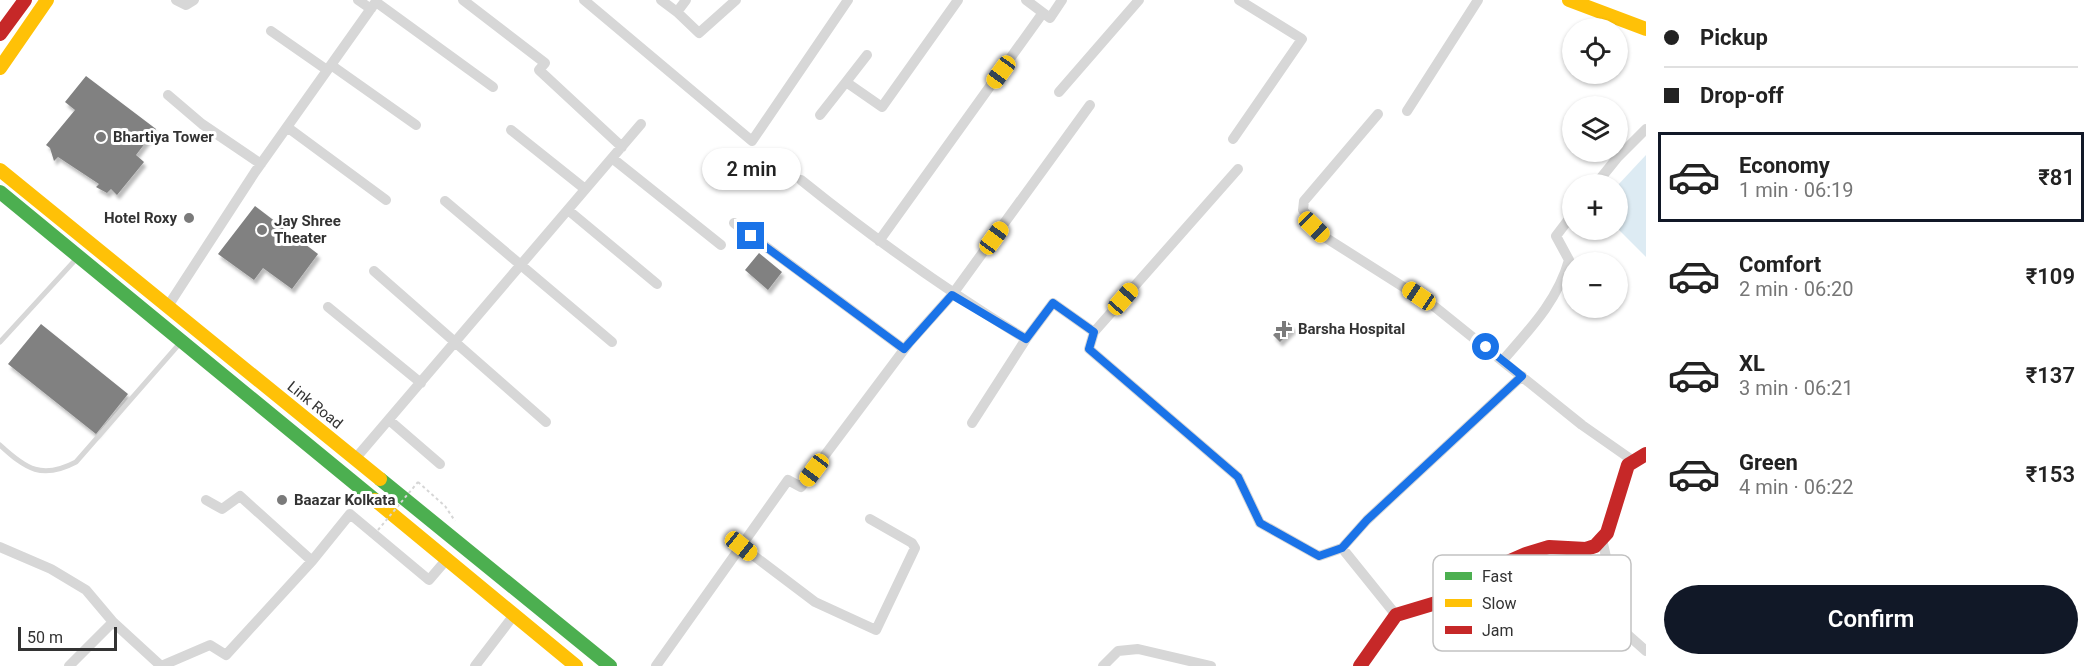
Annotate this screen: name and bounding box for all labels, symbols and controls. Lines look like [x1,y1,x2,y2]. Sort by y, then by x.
map controls [1562,18,1628,318]
button: locate [1562,18,1628,84]
text: Pickup [1700,25,1768,50]
car [983,52,1019,92]
text: Drop-off [1700,83,1784,108]
button: layers [1562,96,1628,162]
place label: Bhartiya Tower [113,128,214,146]
marker: Bhartiya Tower [94,130,108,144]
callout: 2 min [702,149,801,191]
icon: car [1667,150,1721,204]
text: Economy [1739,153,1830,178]
text: 2 min [726,157,777,181]
text: ₹81 [2038,165,2075,190]
button: + [1562,174,1628,240]
text: 1 min · 06:19 [1739,178,1854,202]
car [1295,208,1333,246]
place label: Hotel Roxy [104,209,177,227]
marker: Hotel Roxy [182,211,196,225]
place label: Jay Shree Theater [274,212,341,247]
car [976,218,1012,258]
route end [737,222,764,249]
marker: Jay Shree Theater [255,223,269,237]
icon: car [1667,249,1721,303]
button: − [1562,252,1628,318]
text: Comfort [1739,252,1821,277]
text: ₹109 [2026,264,2075,289]
text: 2 min · 06:20 [1739,277,1854,301]
car [1399,278,1439,314]
car [1104,280,1142,318]
marker: Barsha Hospital [1275,320,1293,338]
place label: Barsha Hospital [1298,320,1405,338]
route start [1472,333,1499,360]
icon: car [1667,348,1721,402]
text: XL [1739,351,1765,376]
text: ₹137 [2026,363,2075,388]
text: 3 min · 06:21 [1739,376,1854,400]
street label: Link Road [284,377,346,433]
icon: car [1667,447,1721,501]
car [796,450,832,490]
text: Green [1739,450,1798,475]
text: ₹153 [2026,462,2075,487]
text: 4 min · 06:22 [1739,475,1854,499]
place label: Baazar Kolkata [294,491,395,509]
marker: Baazar Kolkata [275,493,289,507]
car [721,528,761,564]
legend [1433,555,1631,651]
text: Fast [1482,567,1513,586]
button: Confirm [1664,585,2078,654]
text: Slow [1482,594,1517,613]
text: Jam [1482,621,1514,640]
scale bar [18,624,117,652]
text: 50 m [27,628,63,647]

